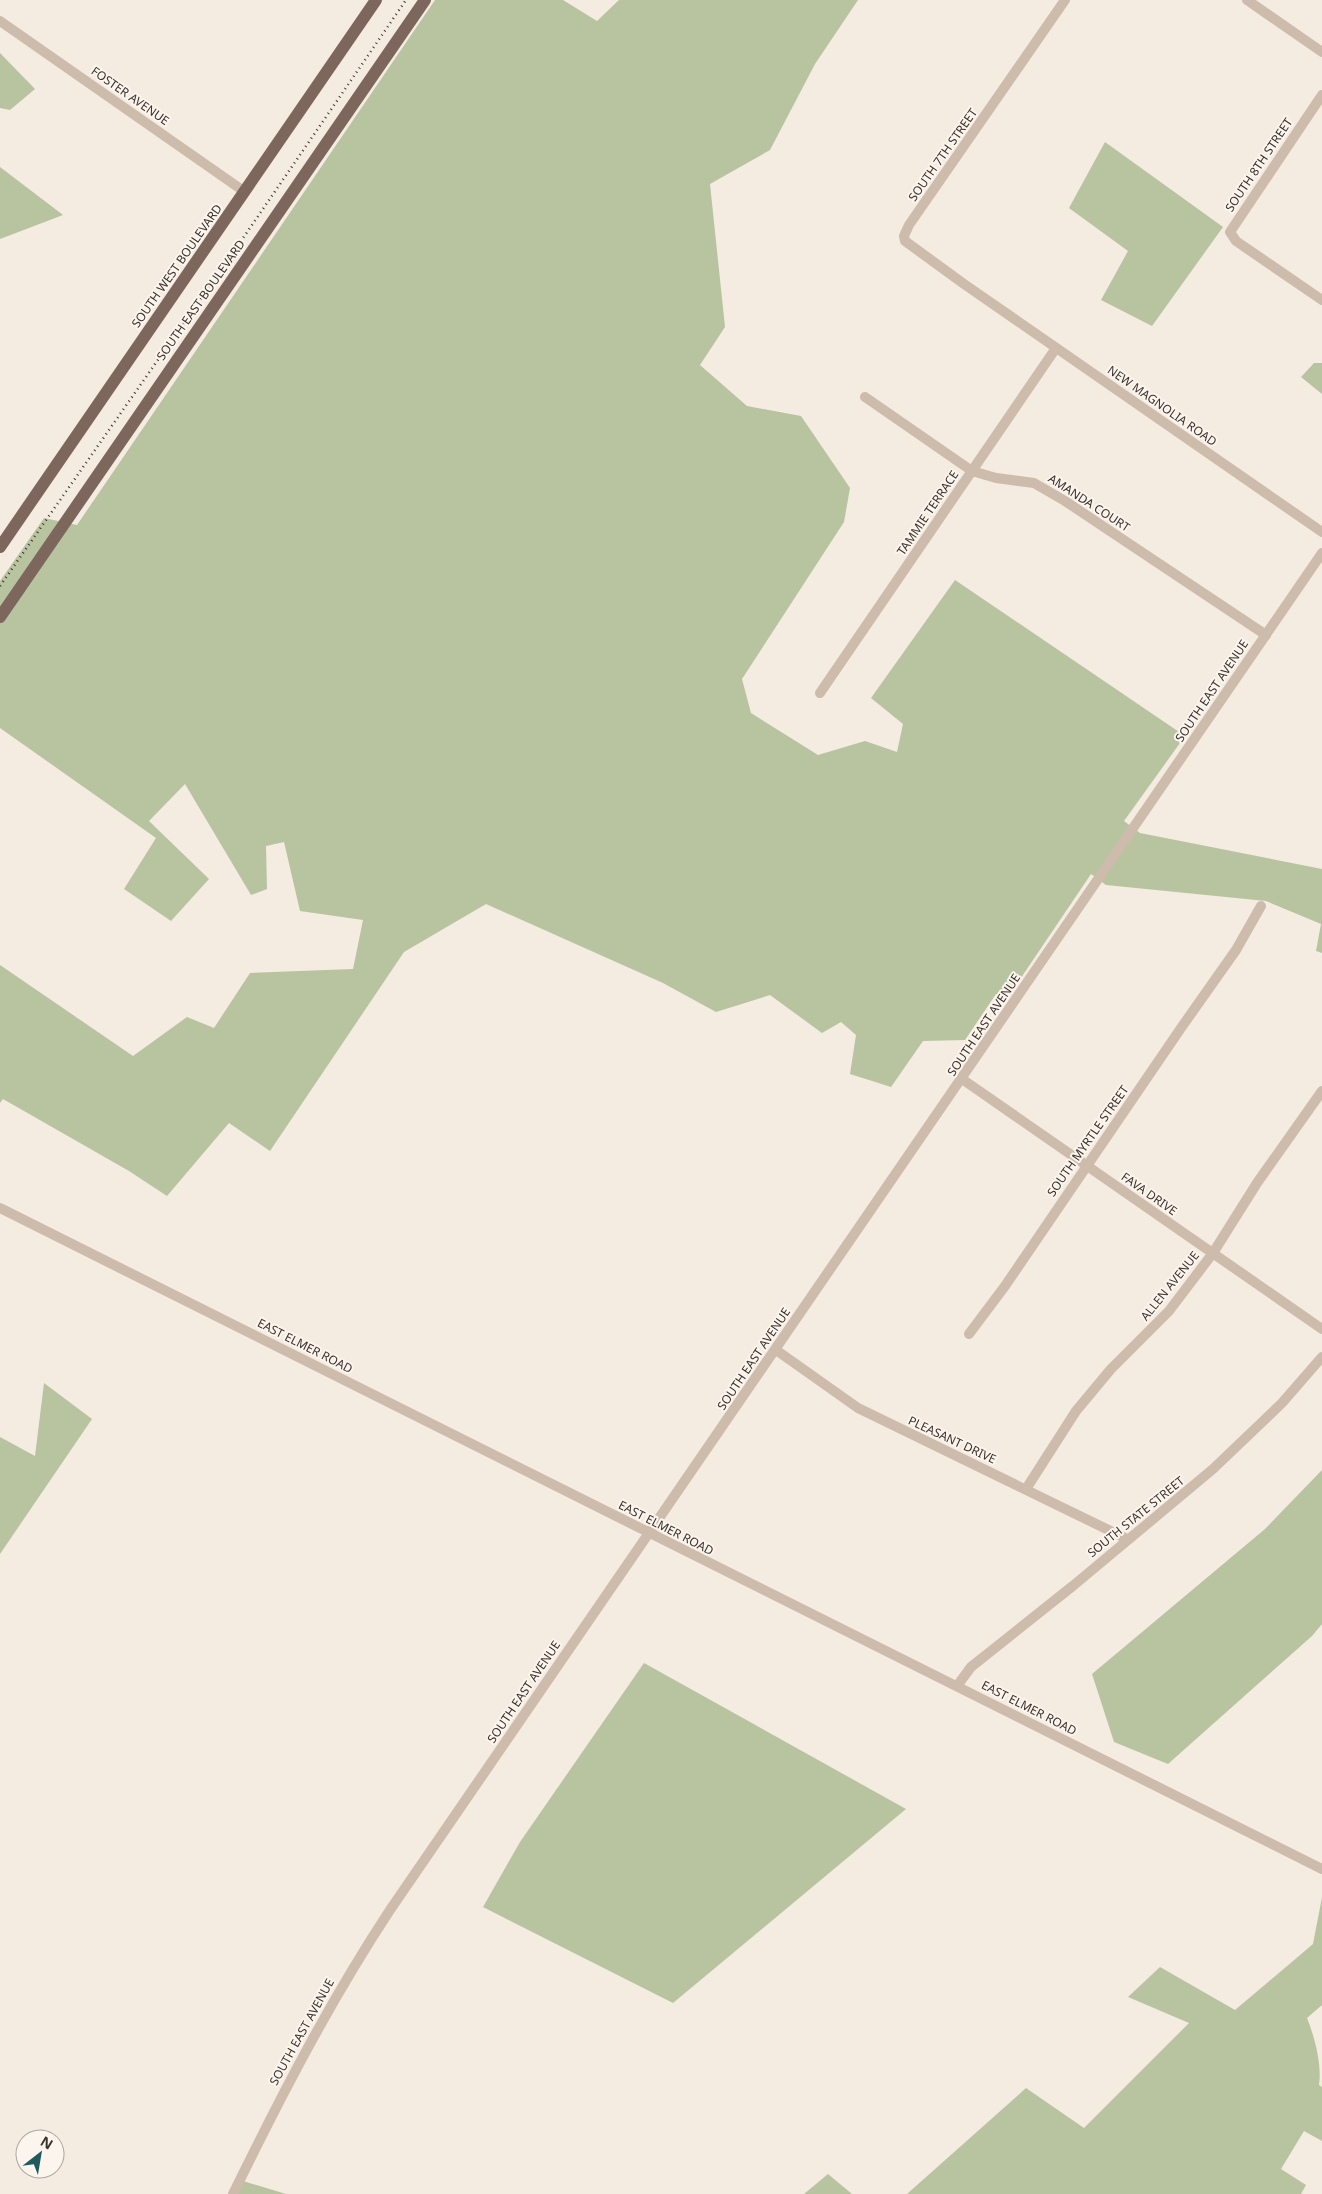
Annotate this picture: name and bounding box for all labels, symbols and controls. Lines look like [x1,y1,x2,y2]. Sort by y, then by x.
street label: FOSTER AVENUE [88,62,173,129]
street label: SOUTH 7TH STREET [904,105,981,205]
street label: SOUTH 8TH STREET [1221,114,1296,215]
street label: SOUTH WEST BOULEVARD [127,200,226,331]
street label: SOUTH EAST BOULEVARD [152,236,249,363]
street label: NEW MAGNOLIA ROAD [1104,361,1221,450]
street label: TAMMIE TERRACE [893,467,962,559]
street label: AMANDA COURT [1045,470,1134,536]
street label: SOUTH EAST AVENUE [1171,636,1252,745]
street label: SOUTH EAST AVENUE [943,970,1024,1079]
street label: SOUTH MYRTLE STREET [1043,1081,1133,1200]
street label: FAVA DRIVE [1118,1168,1181,1219]
street label: ALLEN AVENUE [1136,1247,1203,1324]
street label: SOUTH EAST AVENUE [713,1304,794,1413]
street label: EAST ELMER ROAD [255,1314,356,1377]
street label: PLEASANT DRIVE [905,1412,999,1467]
street label: SOUTH STATE STREET [1084,1472,1188,1561]
street label: EAST ELMER ROAD [616,1496,717,1559]
street label: SOUTH EAST AVENUE [483,1637,564,1746]
street label: EAST ELMER ROAD [979,1676,1080,1739]
street label: SOUTH EAST AVENUE [265,1975,338,2088]
north arrow [15,2129,65,2179]
text: N [37,2131,57,2154]

